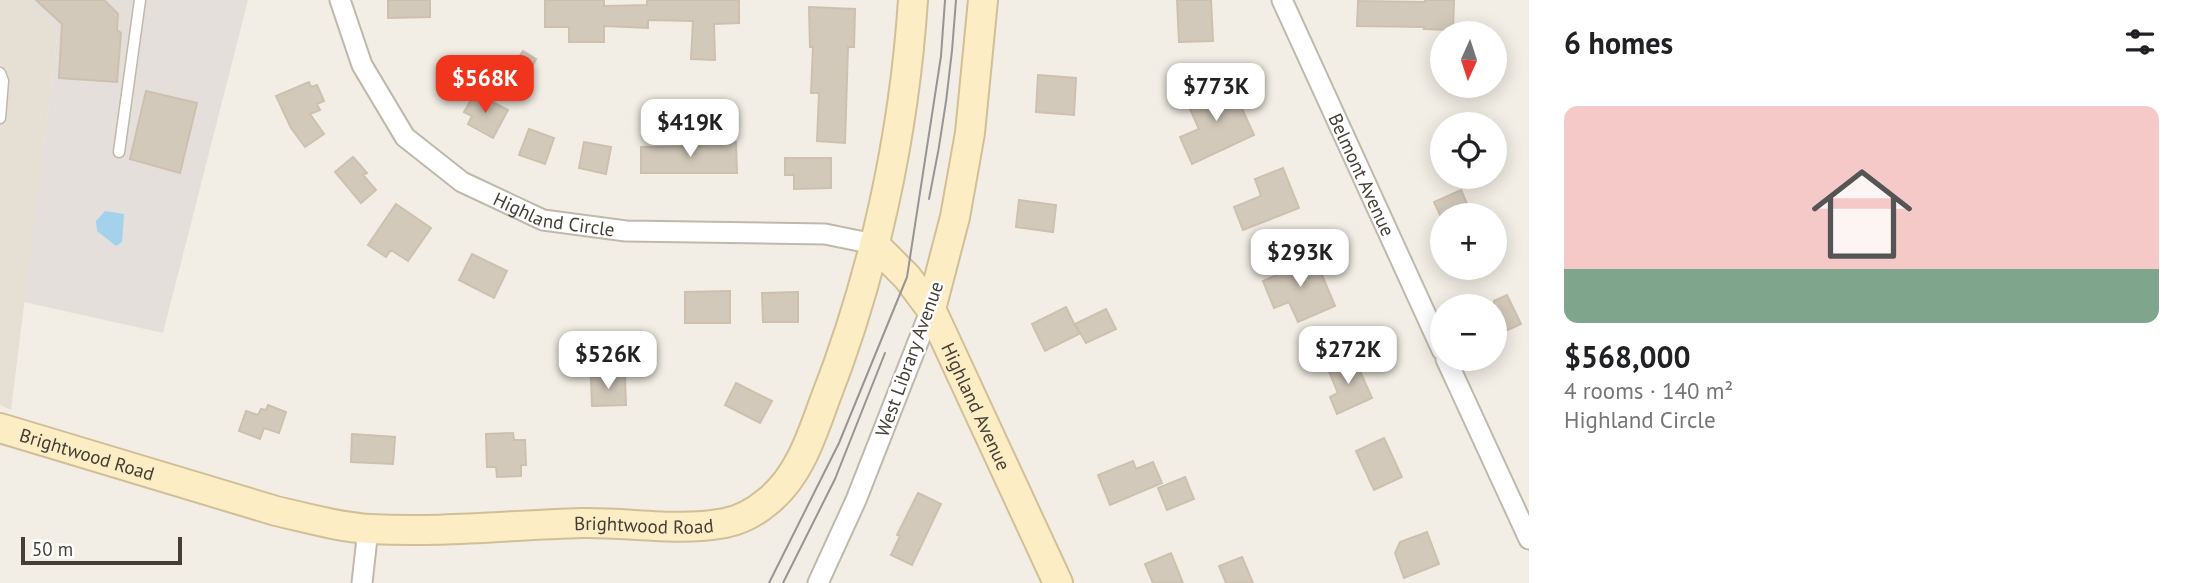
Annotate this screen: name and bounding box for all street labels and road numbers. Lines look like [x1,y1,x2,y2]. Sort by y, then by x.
street label: Belmont Avenue [1323,109,1400,240]
street label: Highland Circle [490,187,616,241]
street label: West Library Avenue [870,278,948,440]
street label: Highland Avenue [936,339,1016,474]
street label: Brightwood Road [17,423,157,486]
street label: Brightwood Road [574,511,715,539]

